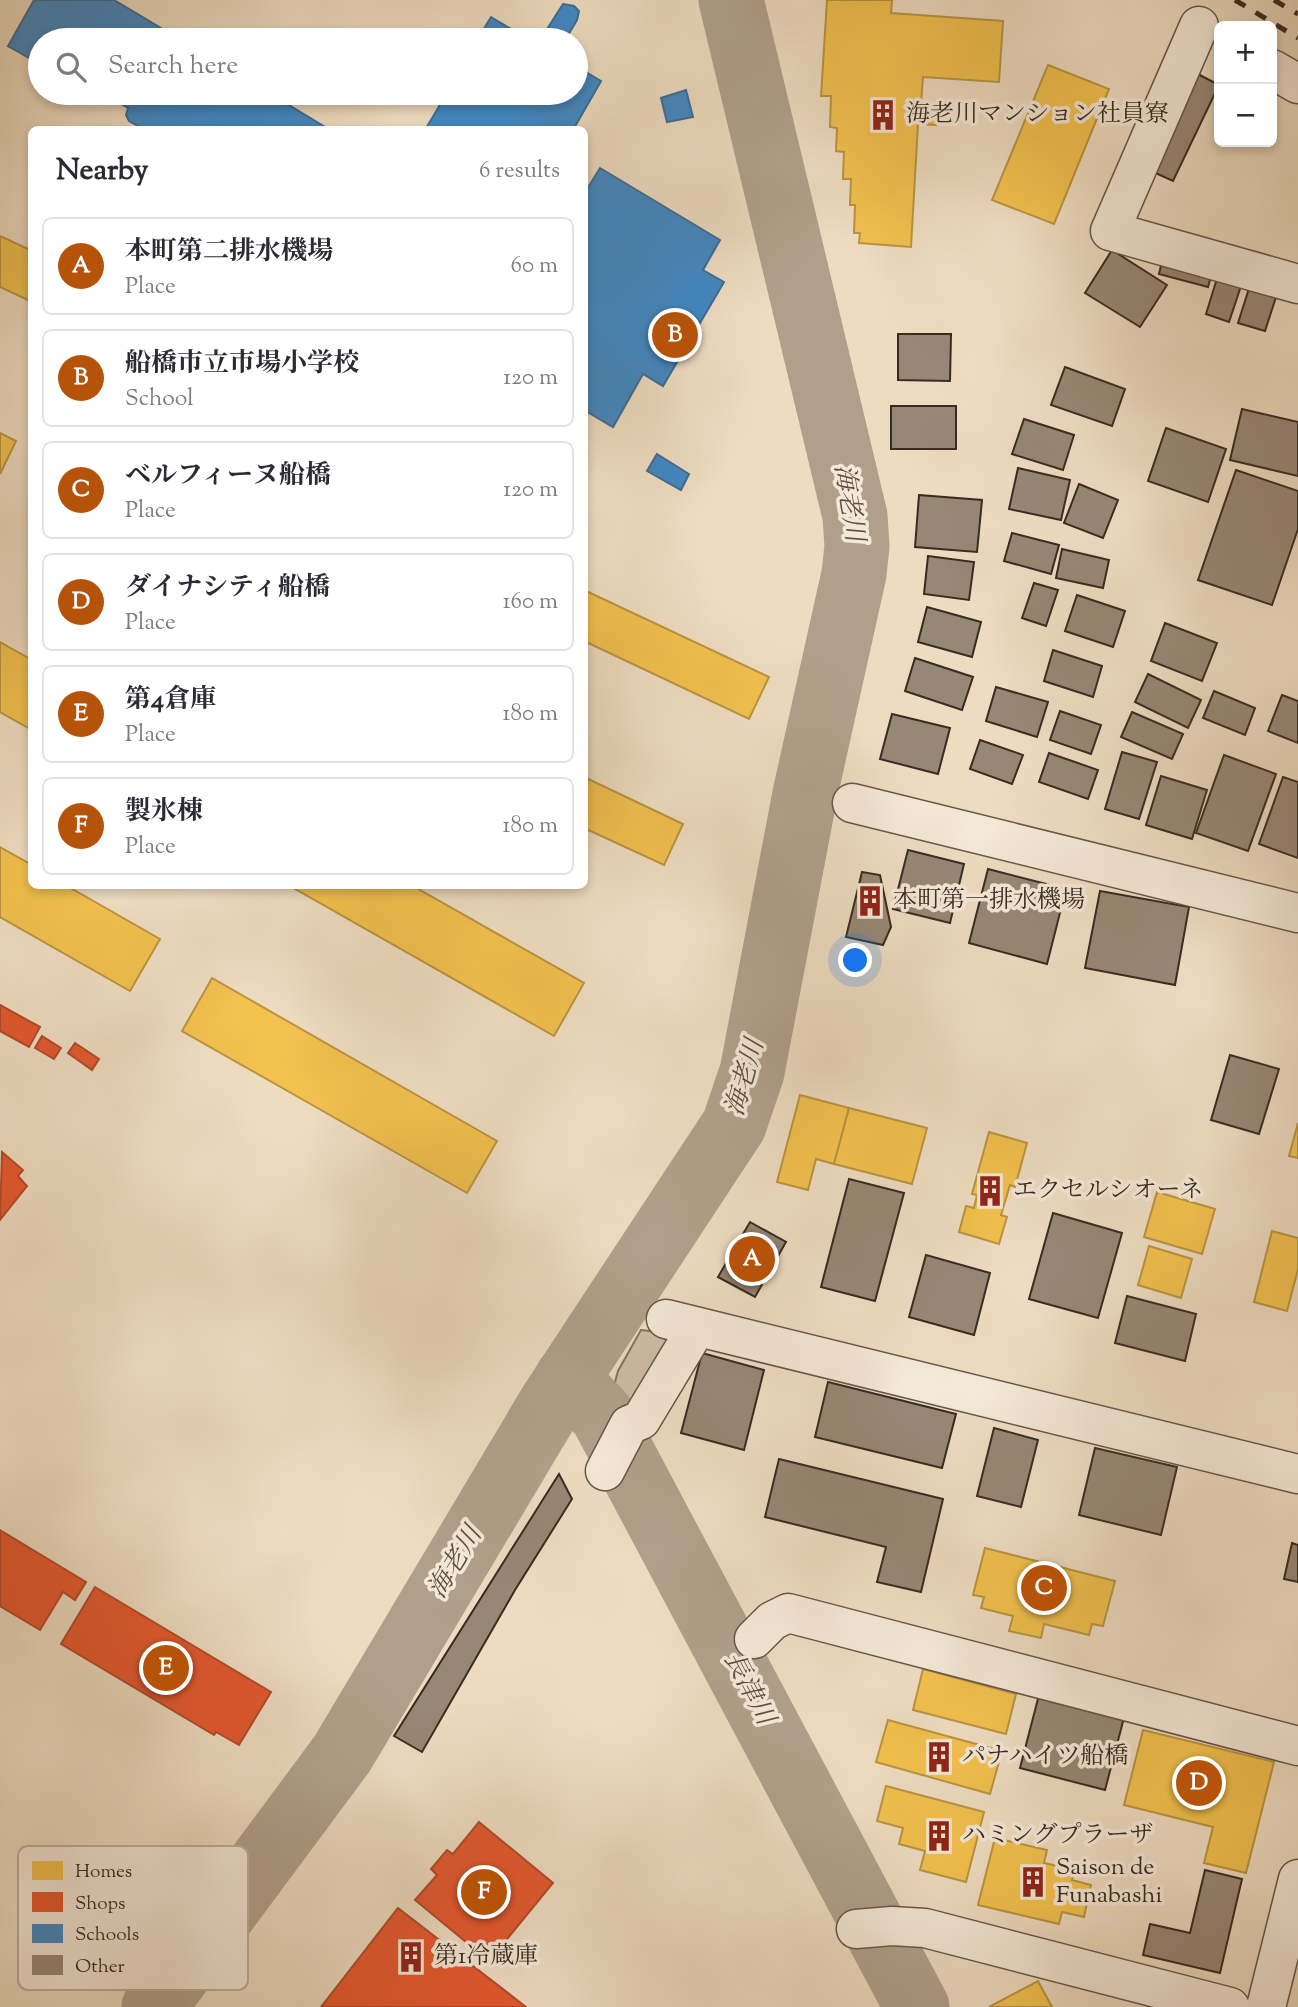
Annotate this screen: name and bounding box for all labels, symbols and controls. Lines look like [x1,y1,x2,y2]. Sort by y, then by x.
map controls [1214,21,1277,147]
button: + [1214,21,1277,84]
search box [28,28,588,105]
icon: search [52,48,90,86]
text: Search here [108,48,238,85]
button: − [1214,84,1277,147]
building icon: 海老川マンション社員寮 [866,98,900,132]
place label: 海老川マンション社員寮 [906,98,1169,132]
text: Nearby [56,150,148,193]
text: 6 results [479,155,560,188]
text: 本町第二排水機場 [125,234,333,271]
text: A [72,250,90,283]
text: 60 m [510,250,558,283]
text: Place [125,271,176,304]
pin: B [652,309,698,361]
text: 船橋市立市場小学校 [125,346,359,383]
text: B [74,362,88,395]
text: 120 m [503,362,558,395]
text: School [125,383,194,416]
text: ベルフィーヌ船橋 [125,458,331,495]
water label: 海老川 [824,462,873,547]
text: C [72,474,90,507]
text: 120 m [503,474,558,507]
text: Place [125,495,176,528]
text: ダイナシティ船橋 [125,570,330,607]
text: D [72,586,90,619]
text: 160 m [503,586,558,619]
text: Place [125,607,176,640]
text: 第4倉庫 [125,682,216,719]
text: E [74,698,88,731]
text: 180 m [503,698,558,731]
text: Place [125,719,176,752]
text: 製氷棟 [125,794,203,831]
text: F [75,810,87,843]
text: 180 m [503,810,558,843]
text: Place [125,831,176,864]
building icon: 本町第一排水機場 [853,884,887,918]
place label: 本町第一排水機場 [893,884,1085,918]
your location [838,943,872,977]
water label: 海老川 [717,1033,775,1121]
building icon: エクセルシオーネ [973,1174,1007,1208]
place label: エクセルシオーネ [1013,1174,1203,1208]
pin: A [729,1233,775,1285]
water label: 海老川 [420,1517,493,1606]
pin: C [1021,1562,1067,1614]
pin: E [143,1642,189,1694]
water label: 長津川 [713,1646,784,1735]
building icon: パナハイツ船橋 [922,1740,956,1774]
place label: パナハイツ船橋 [962,1740,1129,1774]
pin: D [1176,1757,1222,1809]
building icon: ハミングプラーザ [922,1819,956,1853]
place label: ハミングプラーザ [962,1819,1154,1853]
legend [18,1846,248,1990]
place label: Saison de Funabashi [1056,1851,1162,1913]
text: Homes [75,1859,132,1886]
building icon: Saison de Funabashi [1016,1865,1050,1899]
pin: F [461,1866,507,1918]
text: Shops [75,1891,126,1918]
text: Schools [75,1922,139,1949]
building icon: 第1冷蔵庫 [394,1940,428,1974]
place label: 第1冷蔵庫 [434,1940,538,1974]
text: Other [75,1954,125,1981]

